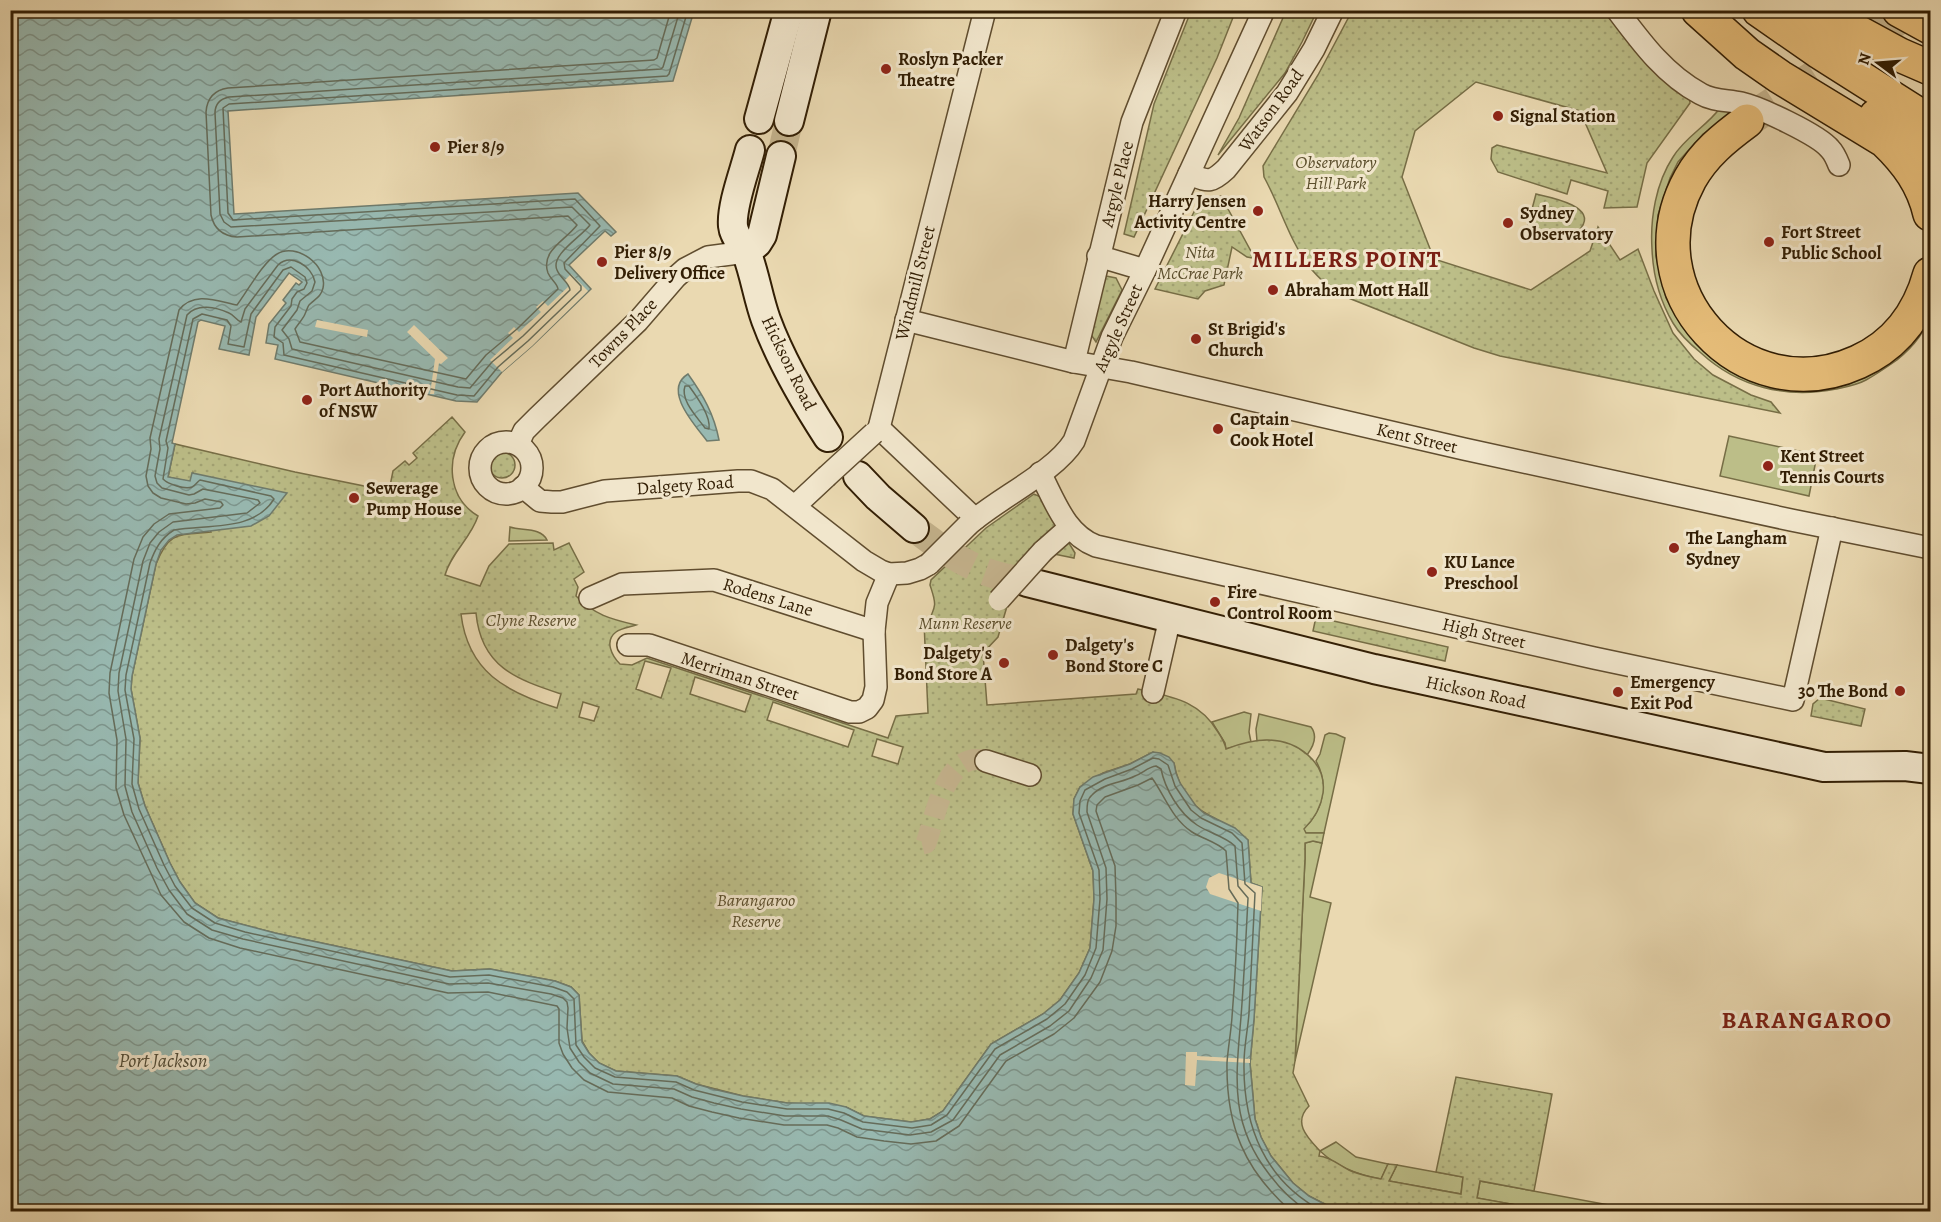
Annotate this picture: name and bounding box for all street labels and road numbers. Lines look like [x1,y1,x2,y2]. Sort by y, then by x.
street label: Watson Road [1232,64,1309,157]
street label: Argyle Place [1094,138,1139,231]
street label: Windmill Street [889,223,941,344]
street label: Argyle Street [1087,280,1148,377]
street label: Towns Place [583,293,663,373]
street label: Hickson Road [756,312,822,414]
street label: Kent Street [1374,417,1460,459]
street label: Dalgety Road [636,470,735,500]
street label: Rodens Lane [720,572,816,622]
street label: High Street [1440,612,1528,654]
street label: Merriman Street [678,646,802,706]
street label: Hickson Road [1424,670,1529,714]

